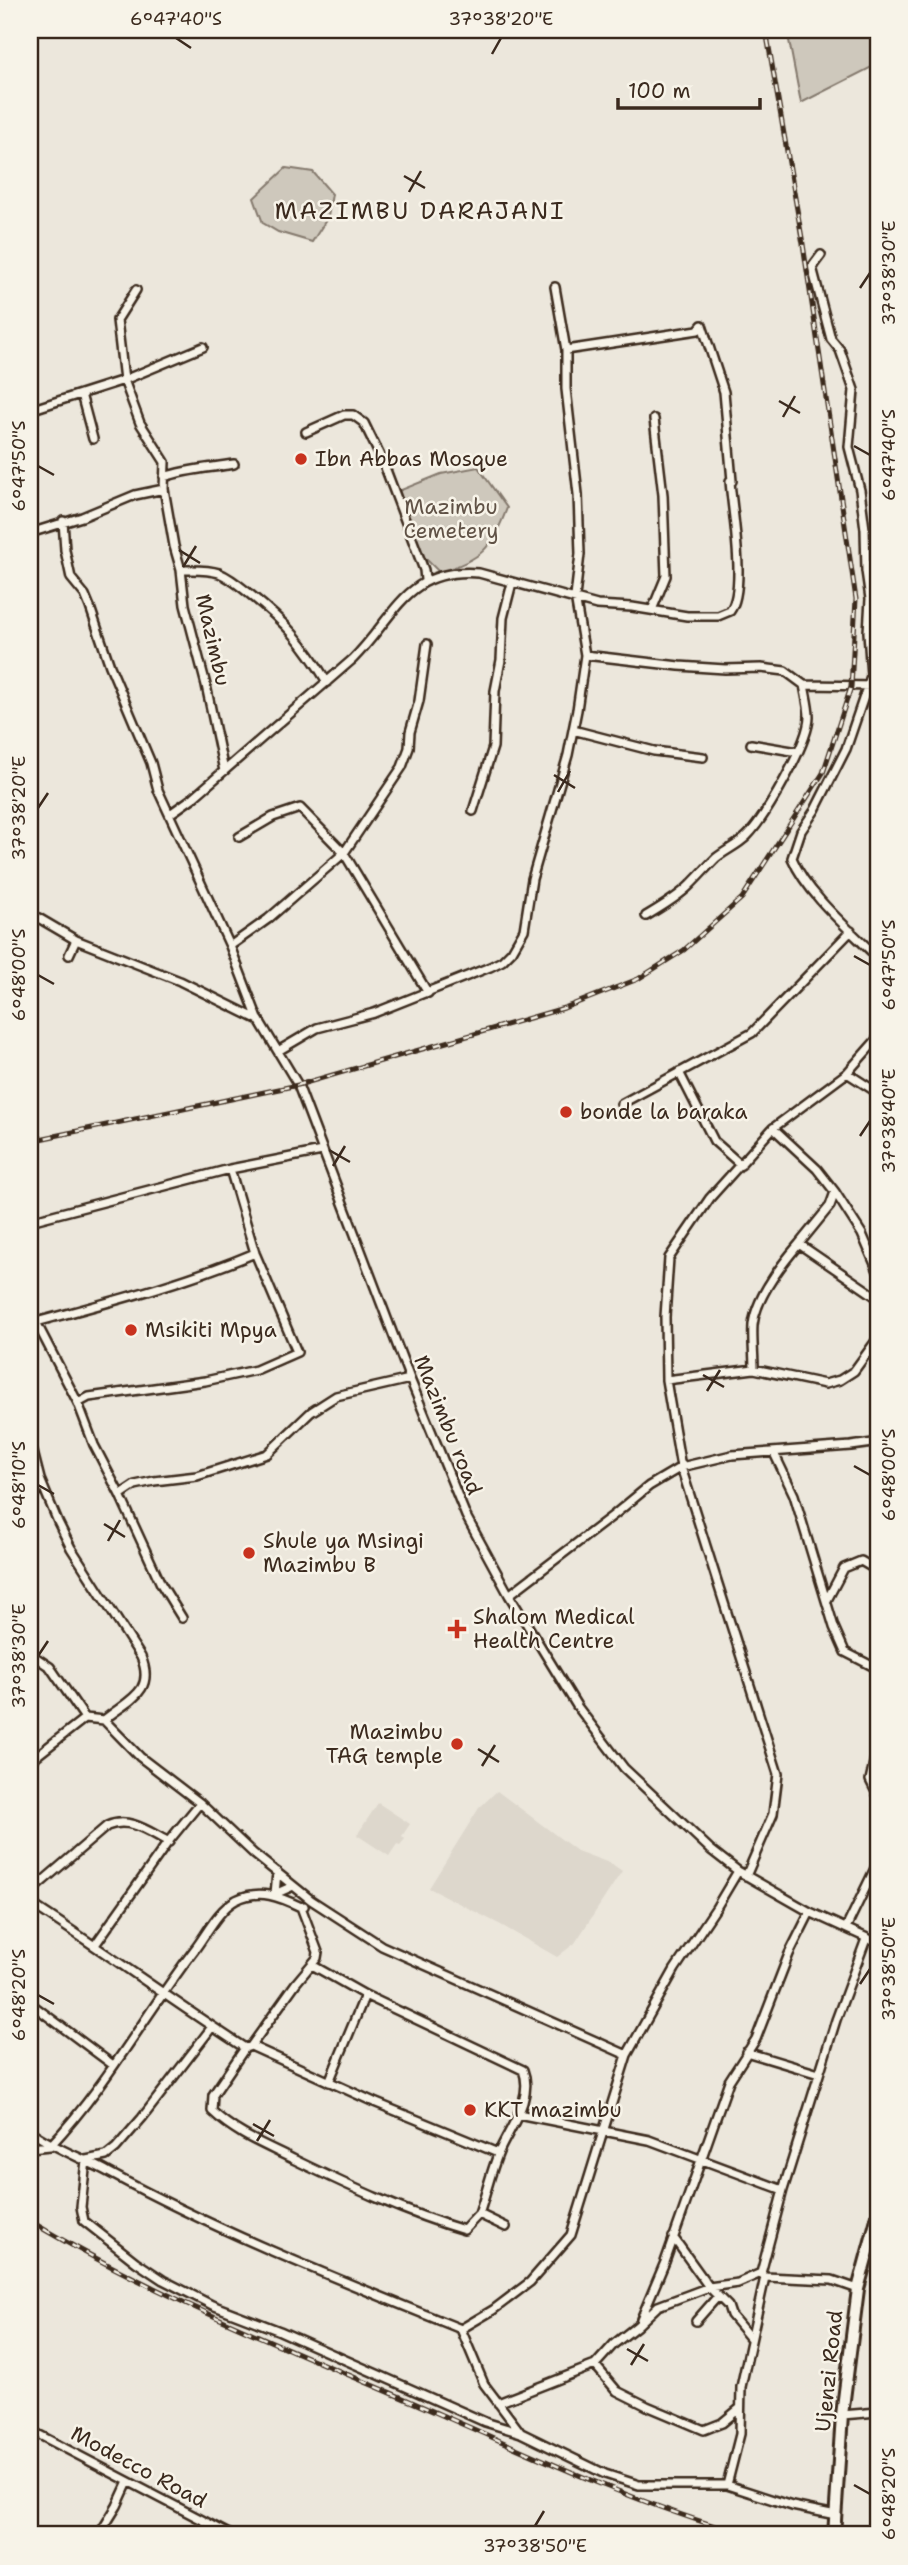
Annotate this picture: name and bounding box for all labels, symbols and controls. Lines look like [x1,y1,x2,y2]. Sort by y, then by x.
text: 6°47'40"S [130,7,222,31]
text: 37°38'20"E [449,7,553,31]
scale bar [618,66,759,110]
text: 100 m [628,77,691,105]
district label: MAZIMBU DARAJANI [274,195,566,227]
text: 37°38'30"E [877,220,901,326]
text: 6°47'40"S [877,409,901,501]
text: 6°47'50"S [7,421,31,511]
place label: Ibn Abbas Mosque [315,445,508,473]
marker: Ibn Abbas Mosque [293,451,309,467]
park label: Mazimbu Cemetery [403,493,499,545]
street label: Mazimbu [189,591,237,689]
text: 37°38'20"E [7,756,31,860]
text: 6°47'50"S [877,920,901,1010]
text: 6°48'00"S [7,929,31,1021]
text: 37°38'40"E [877,1069,901,1173]
place label: bonde la baraka [580,1098,747,1126]
marker: bonde la baraka [558,1104,574,1120]
place label: Msikiti Mpya [145,1316,277,1344]
marker: Msikiti Mpya [123,1322,139,1338]
street label: Mazimbu road [407,1351,489,1499]
text: 6°48'00"S [877,1429,901,1521]
text: 6°48'10"S [7,1441,31,1529]
place label: Shule ya Msingi Mazimbu B [263,1527,424,1579]
marker: Shule ya Msingi Mazimbu B [241,1545,257,1561]
text: 37°38'30"E [7,1603,31,1709]
place label: Shalom Medical Health Centre [473,1603,635,1655]
marker: Shalom Medical Health Centre [447,1619,467,1639]
place label: Mazimbu TAG temple [326,1718,443,1770]
marker: Mazimbu TAG temple [449,1736,465,1752]
text: 37°38'50"E [877,1917,901,2021]
text: 6°48'20"S [7,1949,31,2041]
place label: KKT mazimbu [484,2096,622,2124]
marker: KKT mazimbu [462,2102,478,2118]
street label: Ujenzi Road [809,2309,849,2433]
street label: Modecco Road [66,2419,212,2515]
text: 6°48'20"S [877,2448,901,2540]
text: 37°38'50"E [483,2534,587,2558]

